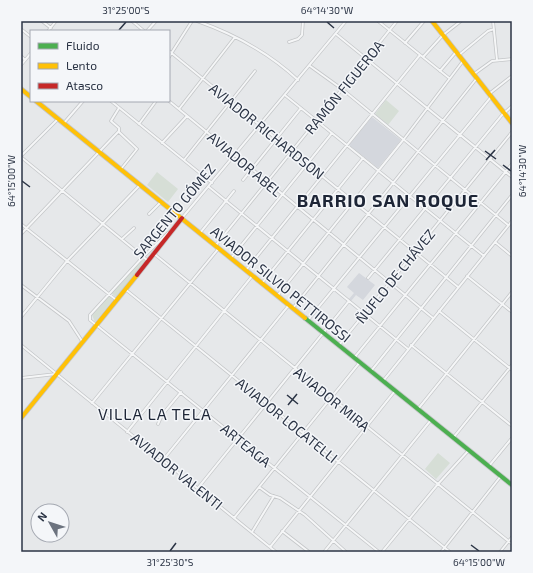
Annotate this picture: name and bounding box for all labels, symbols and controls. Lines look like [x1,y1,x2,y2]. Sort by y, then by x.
text: 31°25'00"S [102,4,150,16]
text: 64°14'30"W [301,4,354,16]
legend [30,30,170,102]
street label: RAMÓN FIGUEROA [301,36,387,137]
text: Fluido [66,38,100,52]
text: Lento [66,58,97,72]
text: Atasco [66,78,103,92]
street label: AVIADOR RICHARDSON [206,79,328,183]
street label: AVIADOR ABEL [204,128,286,200]
text: 64°14'30"W [516,144,528,197]
text: 64°15'00"W [5,154,17,207]
street label: SARGENTO GÓMEZ [129,160,219,262]
district label: BARRIO SAN ROQUE [297,189,479,211]
street label: AVIADOR SILVIO PETTIROSSI [208,222,354,346]
street label: ÑUFLO DE CHÁVEZ [352,225,438,327]
street label: AVIADOR MIRA [291,363,374,435]
street label: AVIADOR LOCATELLI [233,374,341,466]
district label: VILLA LA TELA [98,404,212,423]
street label: ARTEAGA [218,420,275,470]
street label: AVIADOR VALENTI [128,429,226,513]
north arrow [30,503,70,543]
text: N [34,509,49,524]
text: 31°25'30"S [147,556,194,568]
text: 64°15'00"W [453,556,506,568]

